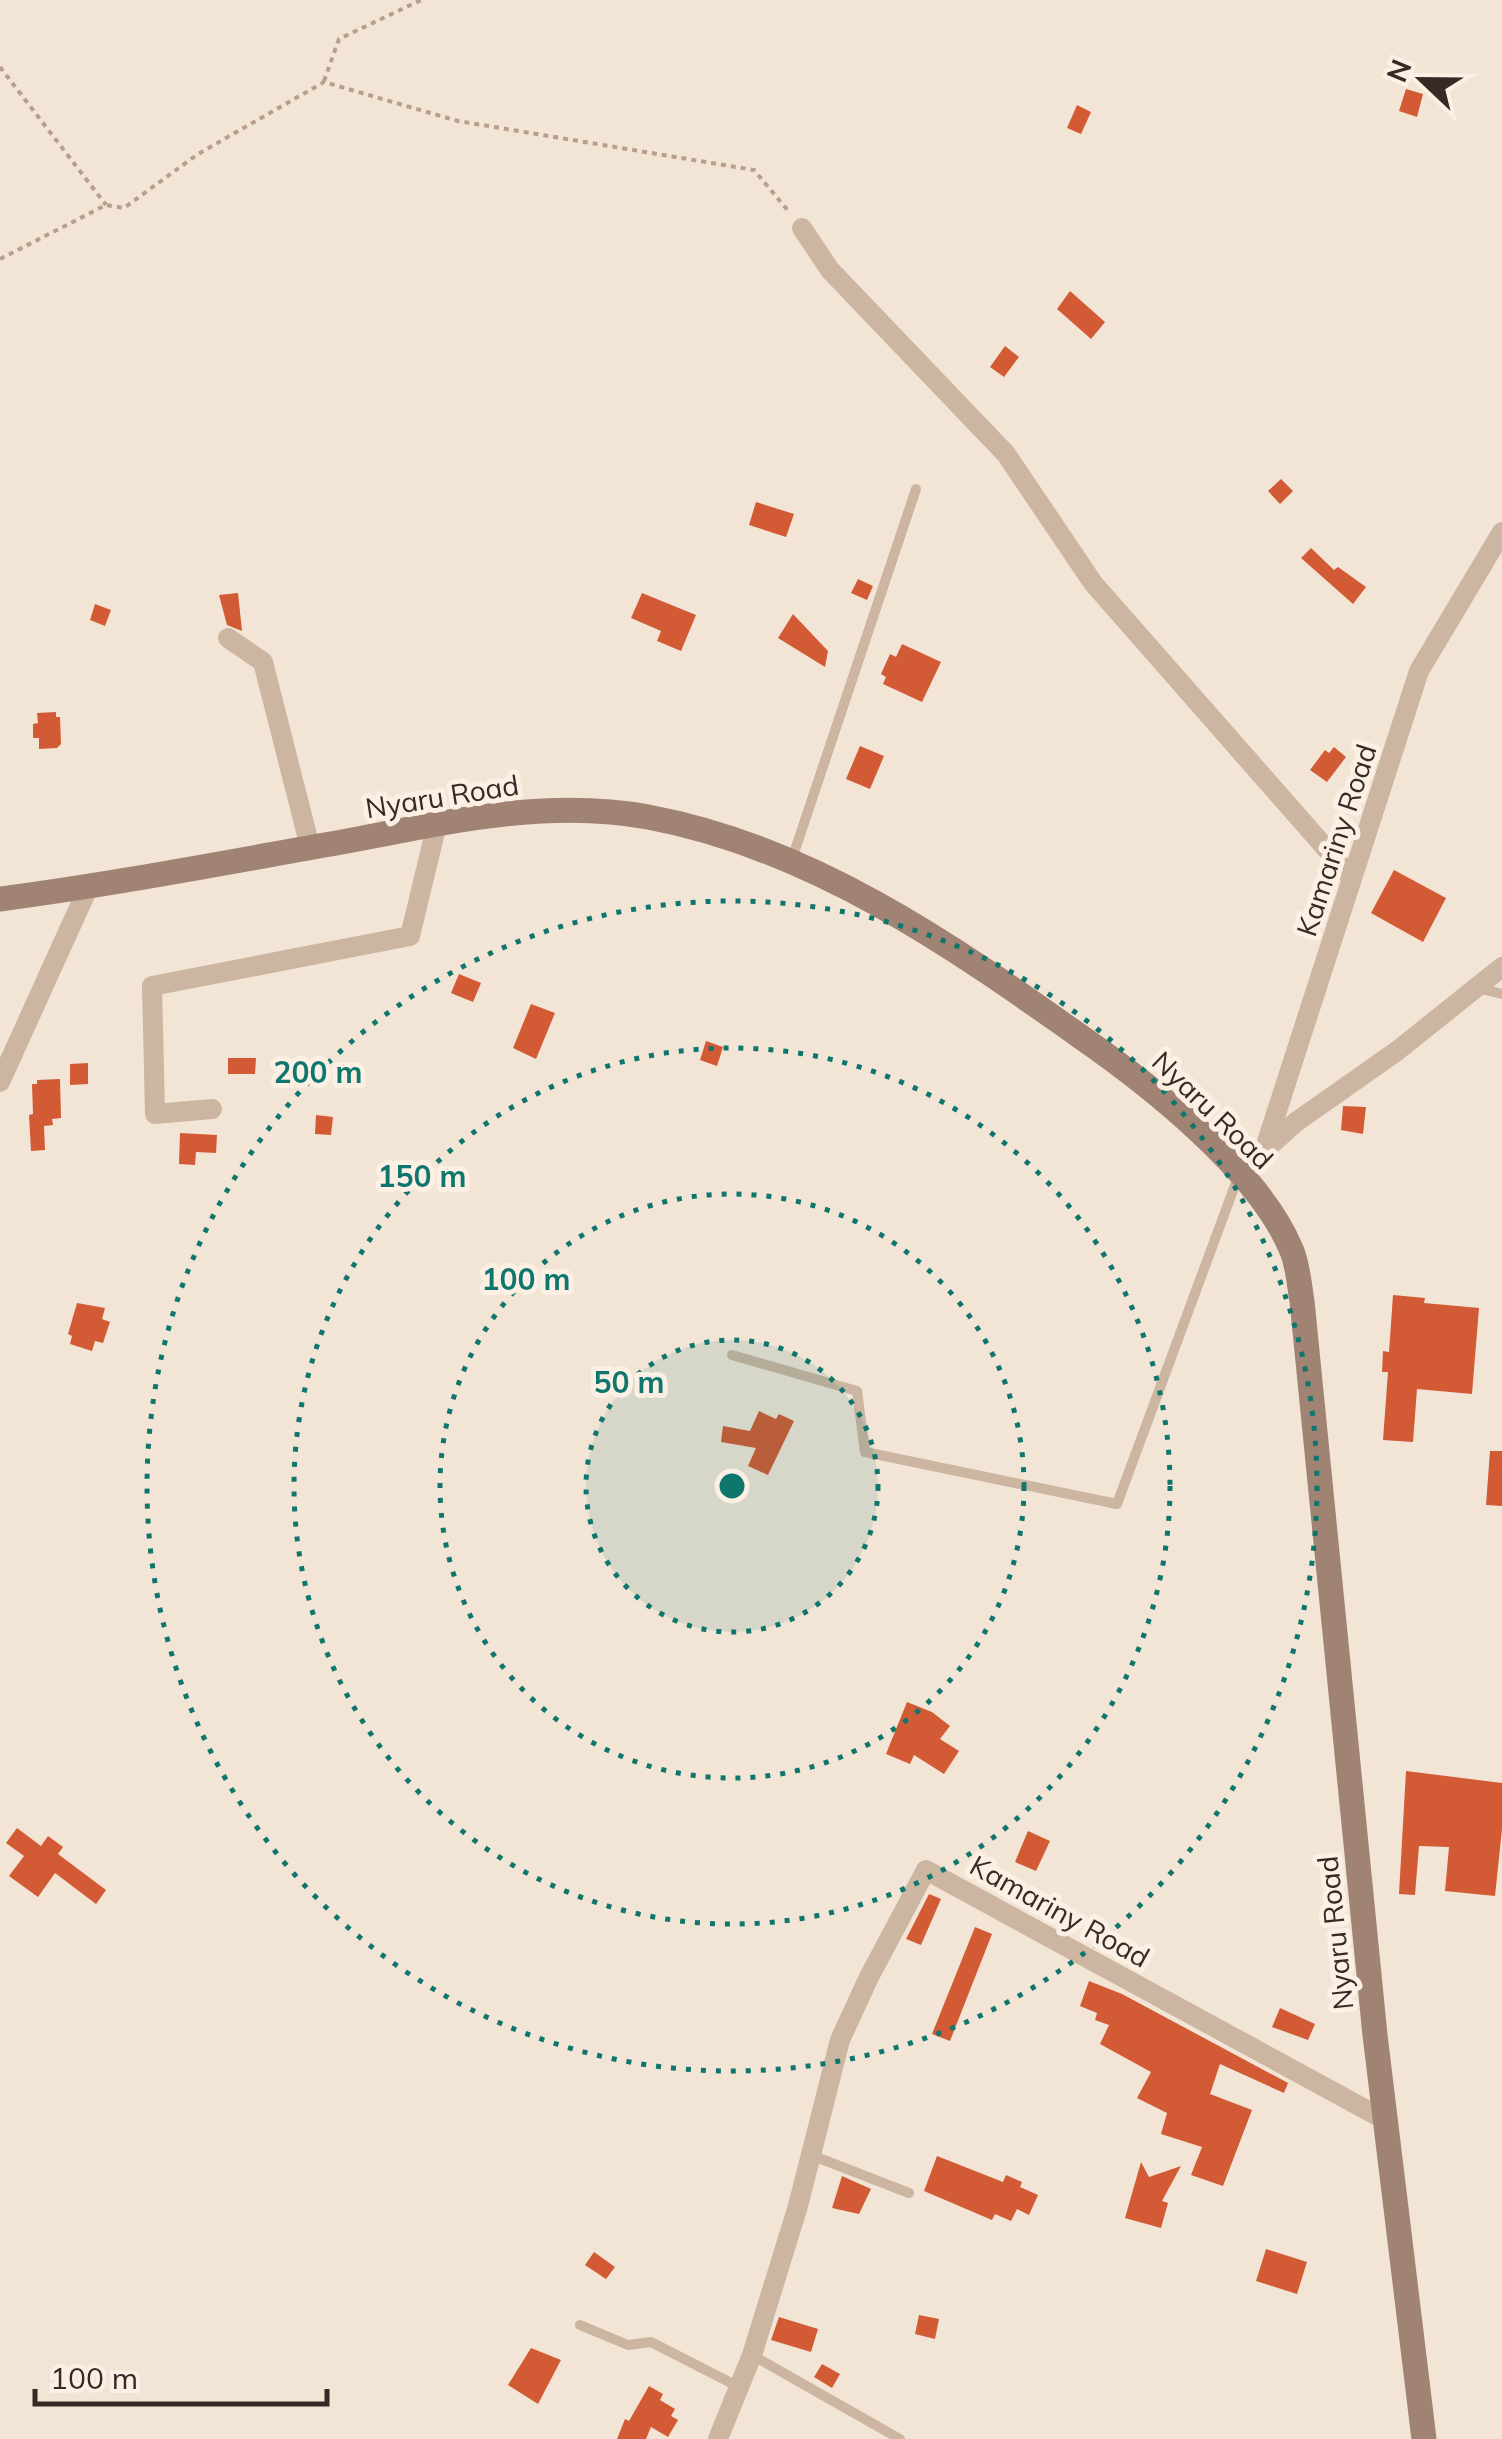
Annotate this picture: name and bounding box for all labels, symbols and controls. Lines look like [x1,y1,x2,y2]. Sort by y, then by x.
north arrow [1372,30,1472,130]
text: N [1378,54,1419,87]
street label: Kamariny Road [1288,740,1384,940]
street label: Nyaru Road [363,767,521,825]
street label: Nyaru Road [1145,1044,1281,1176]
text: 200 m [273,1053,363,1091]
text: 150 m [377,1157,467,1195]
text: 100 m [481,1260,571,1298]
text: 50 m [593,1363,665,1401]
centre of rings [714,1468,750,1504]
street label: Kamariny Road [964,1847,1156,1975]
street label: Nyaru Road [1310,1854,1360,2012]
scale bar [35,2344,328,2406]
text: 100 m [50,2359,138,2397]

